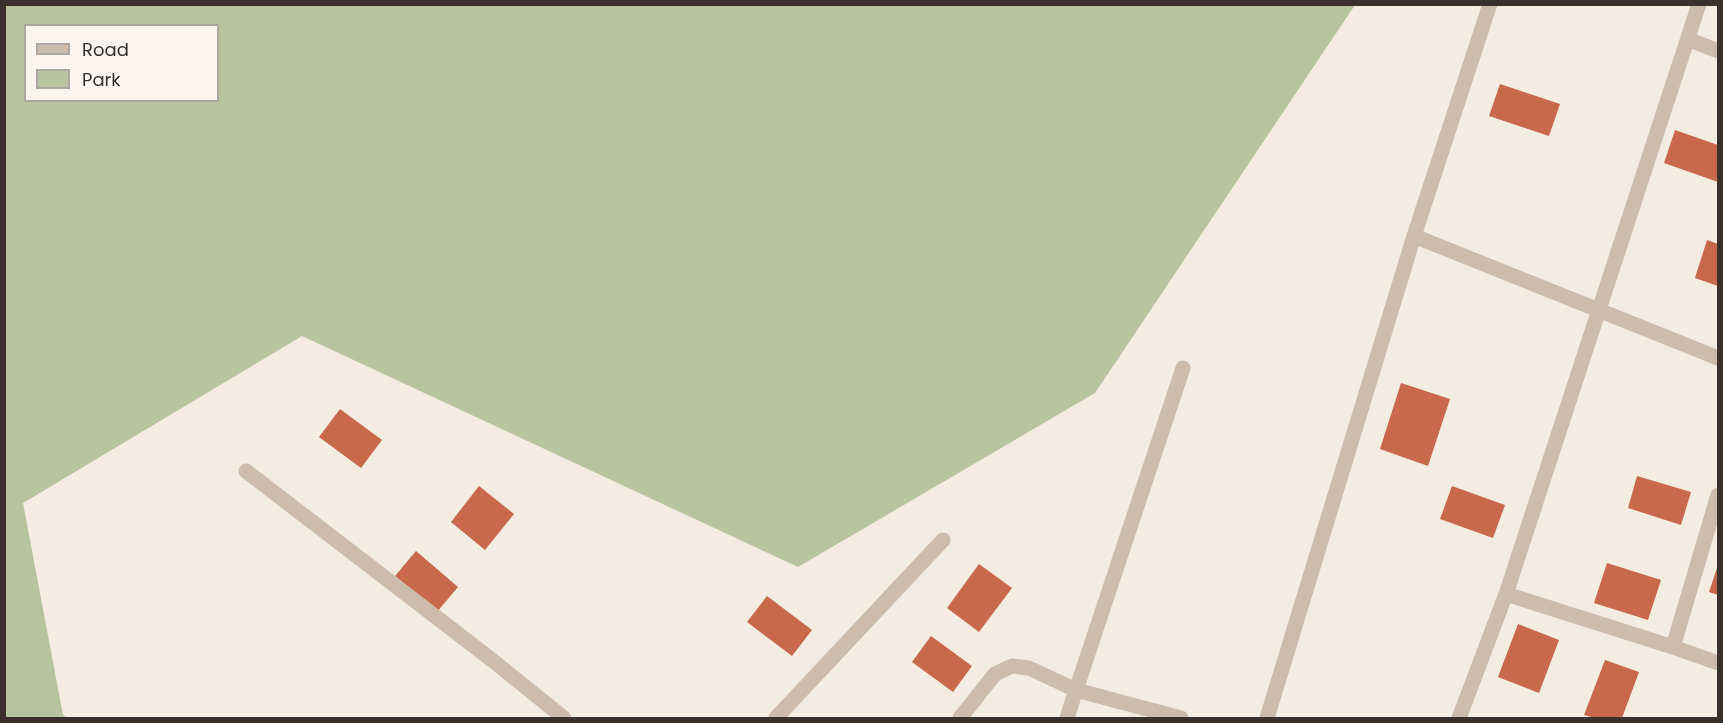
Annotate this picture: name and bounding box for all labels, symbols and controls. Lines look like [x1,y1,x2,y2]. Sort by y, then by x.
legend [24,24,219,102]
text: Road [82,37,129,62]
text: Park [82,67,121,92]

